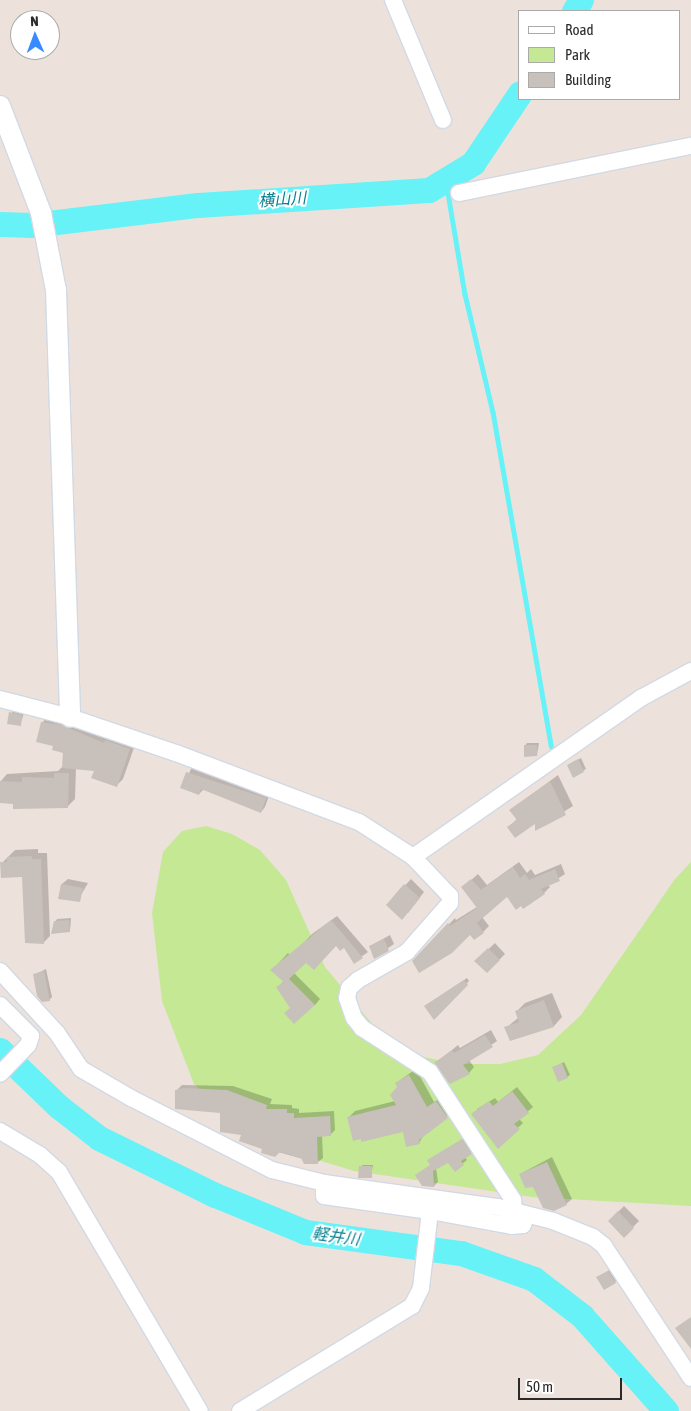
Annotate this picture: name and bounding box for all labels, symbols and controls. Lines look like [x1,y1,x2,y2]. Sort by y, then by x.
north arrow [10,10,60,60]
legend [518,10,681,100]
text: N [30,13,39,29]
text: Road [565,21,594,38]
text: Park [565,46,590,63]
text: Building [565,71,611,88]
water label: 横山川 [257,188,307,210]
water label: 軽井川 [311,1223,361,1249]
scale bar [521,1368,625,1400]
text: 50 m [526,1378,553,1395]

